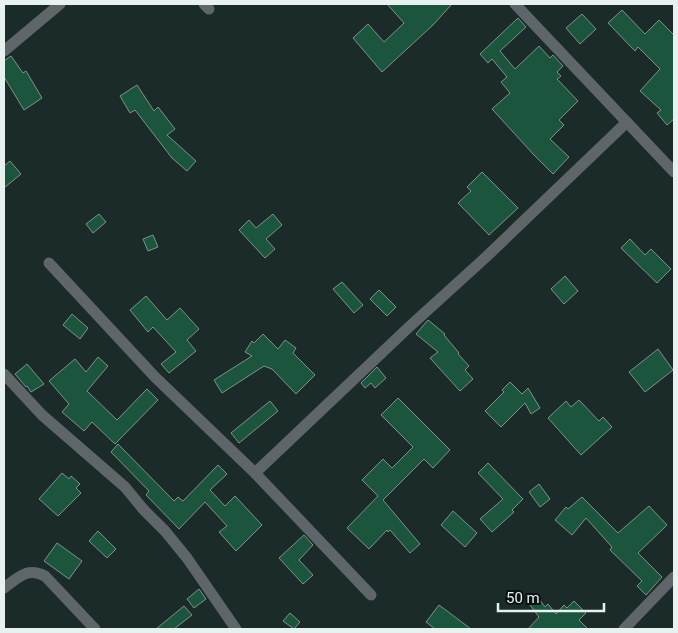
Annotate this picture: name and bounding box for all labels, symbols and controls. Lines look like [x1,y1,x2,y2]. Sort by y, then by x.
scale bar [498,580,604,612]
text: 50 m [506,589,540,607]

